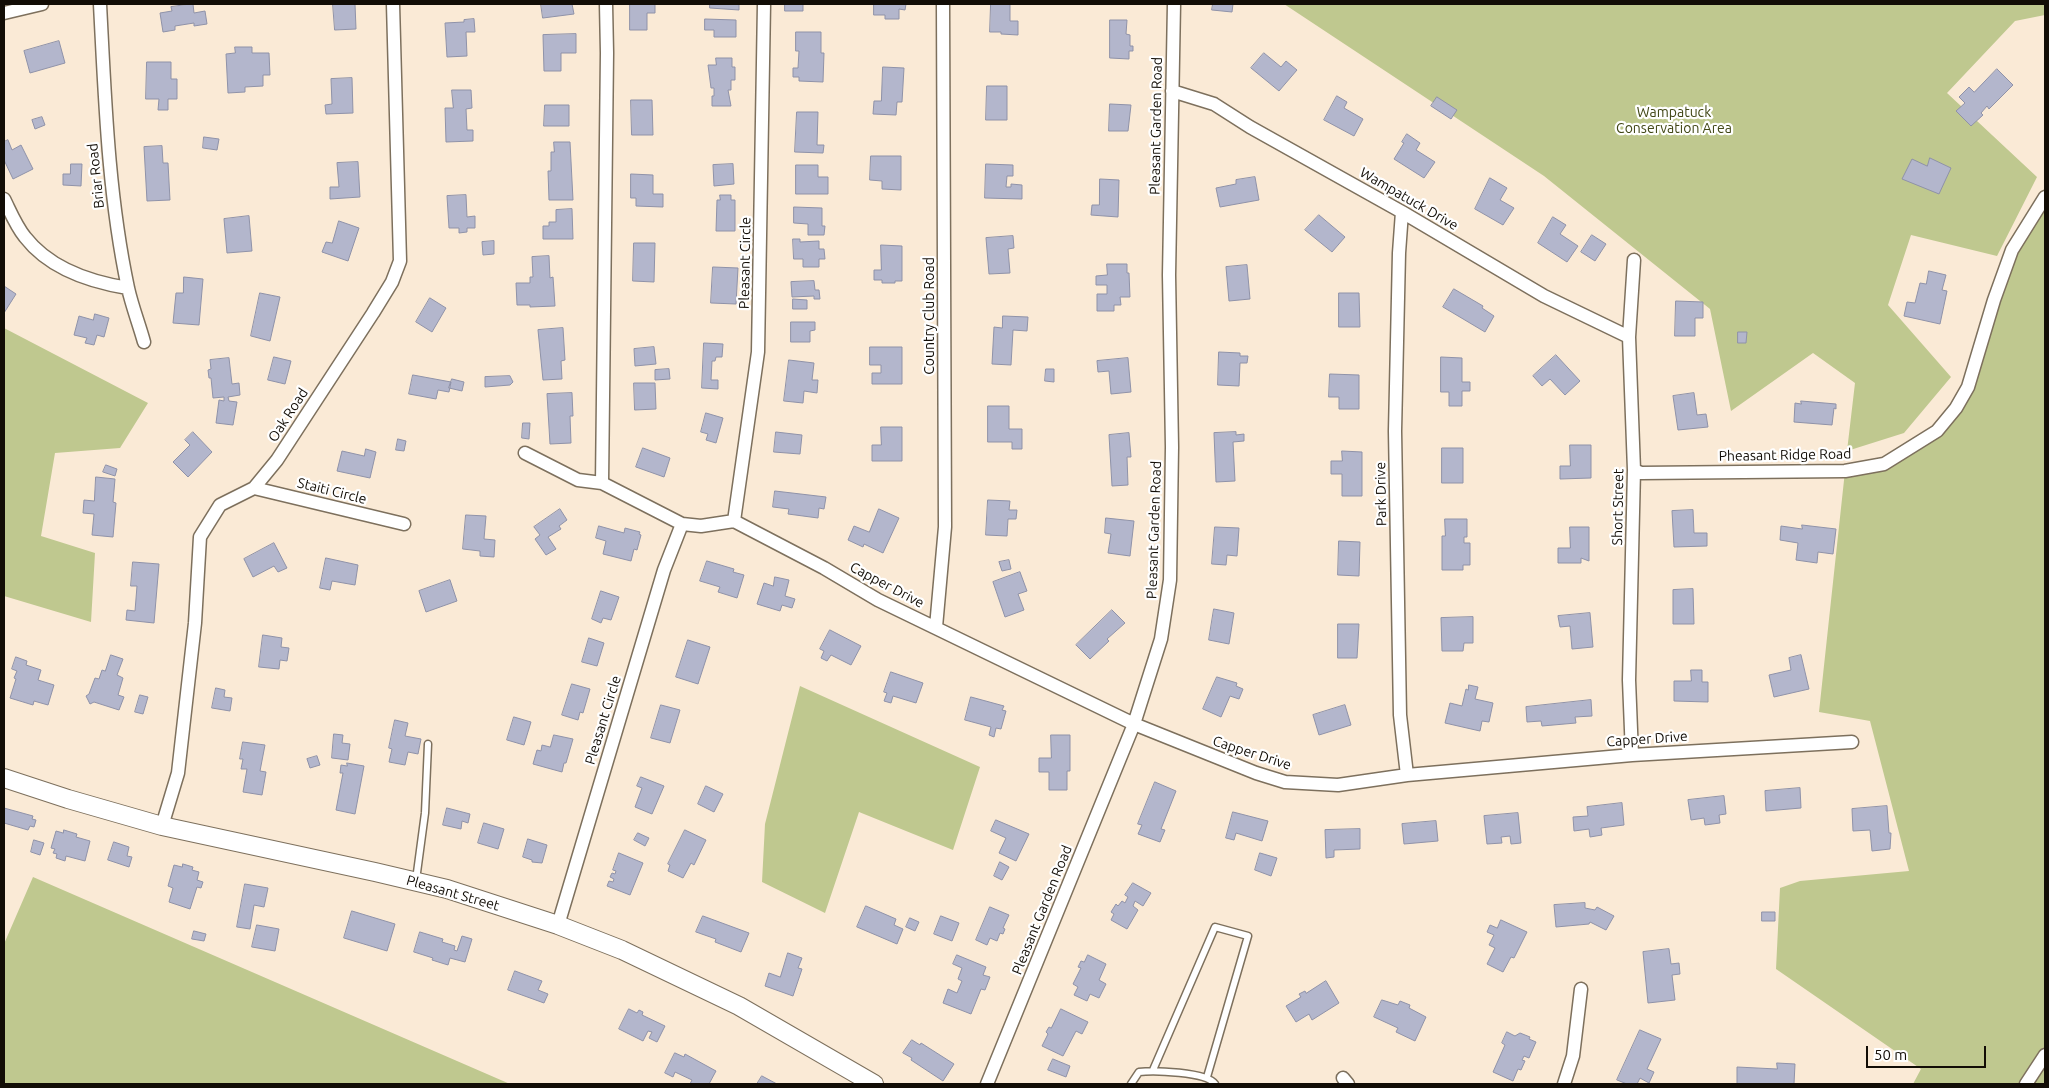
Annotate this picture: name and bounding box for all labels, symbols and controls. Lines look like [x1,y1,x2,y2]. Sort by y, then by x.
street label: Pleasant Garden Road [1146,57,1166,195]
park label: Wampatuck Conservation Area [1616,104,1732,136]
street label: Briar Road [84,143,108,209]
street label: Wampatuck Drive [1357,164,1461,234]
street label: Pleasant Circle [736,217,754,309]
street label: Country Club Road [921,257,937,375]
street label: Oak Road [264,385,312,445]
street label: Pheasant Ridge Road [1718,445,1852,465]
street label: Pleasant Garden Road [1143,461,1165,599]
street label: Park Drive [1372,462,1390,526]
street label: Short Street [1609,469,1627,545]
street label: Staiti Circle [296,474,368,508]
street label: Capper Drive [847,558,927,612]
street label: Pleasant Circle [582,673,624,767]
street label: Capper Drive [1606,728,1688,750]
street label: Capper Drive [1211,732,1293,774]
street label: Pleasant Garden Road [1008,843,1076,977]
street label: Pleasant Street [405,872,501,914]
scale bar [1869,1036,1989,1068]
text: 50 m [1874,1046,1907,1063]

